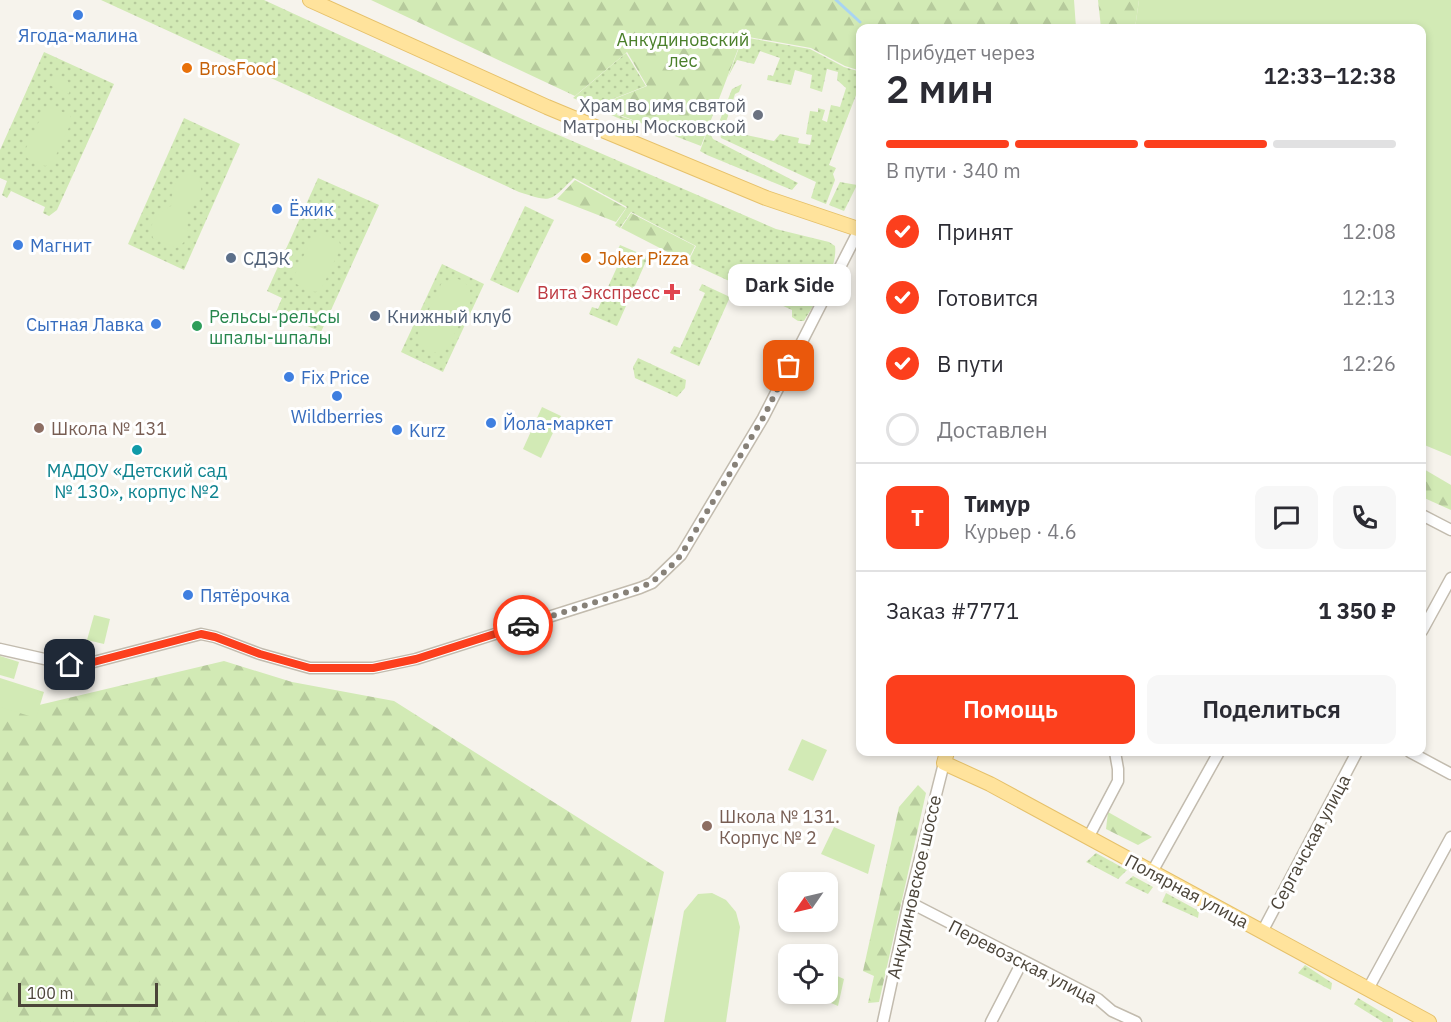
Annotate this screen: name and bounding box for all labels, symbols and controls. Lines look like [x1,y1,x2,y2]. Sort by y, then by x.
marker: Ягода-малина [71,8,85,22]
place label: Ягода-малина [18,24,138,47]
park label: Анкудиновский лес [617,28,749,72]
text: Прибудет через [886,39,1035,66]
place label: BrosFood [199,57,276,80]
marker: BrosFood [180,61,194,75]
text: 12:33–12:38 [1263,61,1396,90]
text: 2 мин [886,63,994,114]
place label: Храм во имя святой Матроны Московской [562,94,746,138]
marker: Храм во имя святой Матроны Московской [751,108,765,122]
text: В пути · 340 m [886,157,1021,184]
place label: Ёжик [289,198,334,221]
marker: Ёжик [270,202,284,216]
icon: check [886,215,919,248]
text: Принят [937,217,1013,246]
text: 12:08 [1342,218,1396,245]
place label: Магнит [30,234,92,257]
marker: Магнит [11,238,25,252]
place label: СДЭК [243,247,291,270]
place label: Joker Pizza [598,247,689,270]
marker: СДЭК [224,251,238,265]
marker: Joker Pizza [579,251,593,265]
callout: Dark Side [728,264,850,306]
text: Dark Side [745,271,834,298]
place label: Вита Экспресс [537,281,660,304]
icon: check [886,281,919,314]
text: Готовится [937,283,1038,312]
text: 12:13 [1342,284,1396,311]
marker: Вита Экспресс [665,285,679,299]
place label: Рельсы-рельсы шпалы-шпалы [209,305,340,349]
place label: Книжный клуб [387,305,511,328]
marker: Книжный клуб [368,309,382,323]
place label: Сытная Лавка [26,313,144,336]
marker: Сытная Лавка [149,317,163,331]
marker: Рельсы-рельсы шпалы-шпалы [190,319,204,333]
pin [763,340,814,391]
icon: check [886,347,919,380]
icon: bag [772,349,805,382]
text: В пути [937,349,1004,378]
text: 12:26 [1342,350,1396,377]
place label: Fix Price [301,366,370,389]
marker: Fix Price [282,370,296,384]
marker: Wildberries [330,389,344,403]
place label: Wildberries [291,405,383,428]
place label: Йола-маркет [503,412,613,435]
text: Доставлен [937,415,1048,444]
marker: Йола-маркет [484,416,498,430]
place label: Школа № 131 [51,417,167,440]
place label: Kurz [409,419,445,442]
marker: Школа № 131 [32,421,46,435]
marker: Kurz [390,423,404,437]
marker: МАДОУ «Детский сад № 130», корпус №2 [130,443,144,457]
place label: МАДОУ «Детский сад № 130», корпус №2 [47,459,227,503]
button: chat [1255,486,1318,549]
button: phone [1333,486,1396,549]
text: Тимур [964,489,1030,518]
text: Т [911,503,924,532]
text: Курьер · 4.6 [964,518,1077,545]
place label: Пятёрочка [200,584,290,607]
marker: Пятёрочка [181,588,195,602]
courier [493,595,553,655]
text: Заказ #7771 [886,596,1019,625]
text: 1 350 ₽ [1318,596,1396,625]
icon: car [507,609,540,642]
pin [44,639,95,690]
icon: home [53,648,86,681]
button: Помощь [886,675,1135,744]
button: Поделиться [1147,675,1396,744]
street label: Сергачская улица [1265,770,1356,914]
street label: Анкудиновское шоссе [882,793,946,981]
place label: Школа № 131. Корпус № 2 [719,805,840,849]
marker: Школа № 131. Корпус № 2 [700,819,714,833]
street label: Полярная улица [1121,849,1253,933]
north arrow [778,872,838,932]
map controls [778,872,838,1004]
street label: Перевозская улица [945,915,1102,1010]
button: locate [778,944,838,1004]
scale bar [18,980,158,1008]
text: 100 m [27,983,74,1003]

